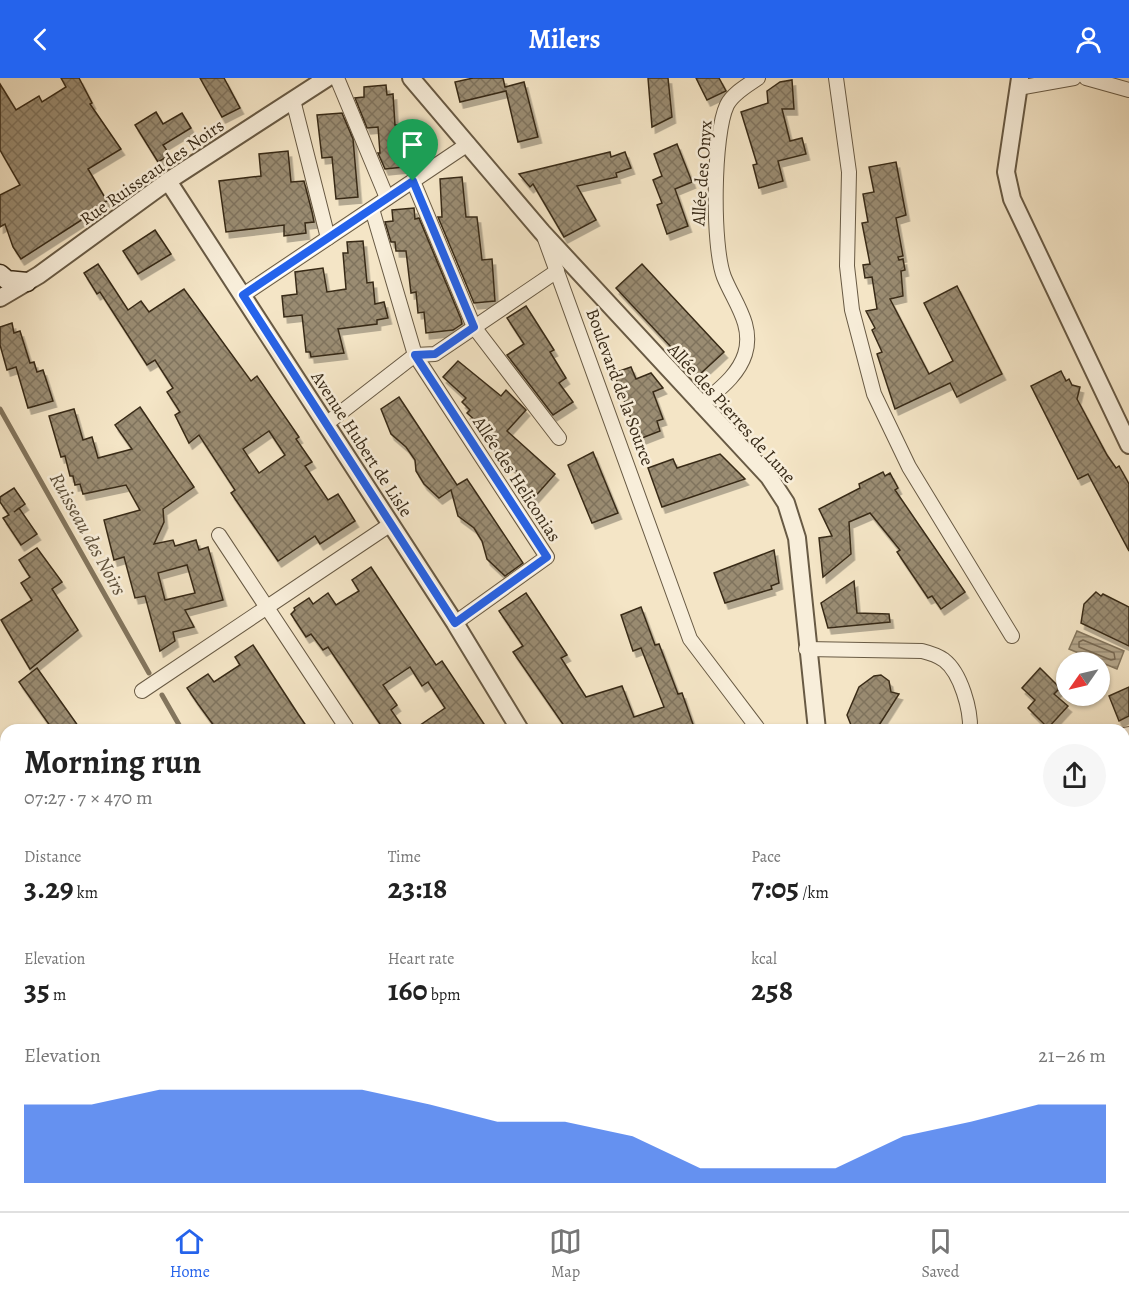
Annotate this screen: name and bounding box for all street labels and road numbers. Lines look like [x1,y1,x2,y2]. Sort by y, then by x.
street label: Rue Ruisseau des Noirs [75,113,229,231]
street label: Allée des Onyx [686,119,718,228]
street label: Boulevard de la Source [580,305,660,469]
street label: Allée des Pierres de Lune [662,337,801,488]
street label: Avenue Hubert de Lisle [305,366,418,522]
street label: Allée des Heliconias [467,411,566,546]

